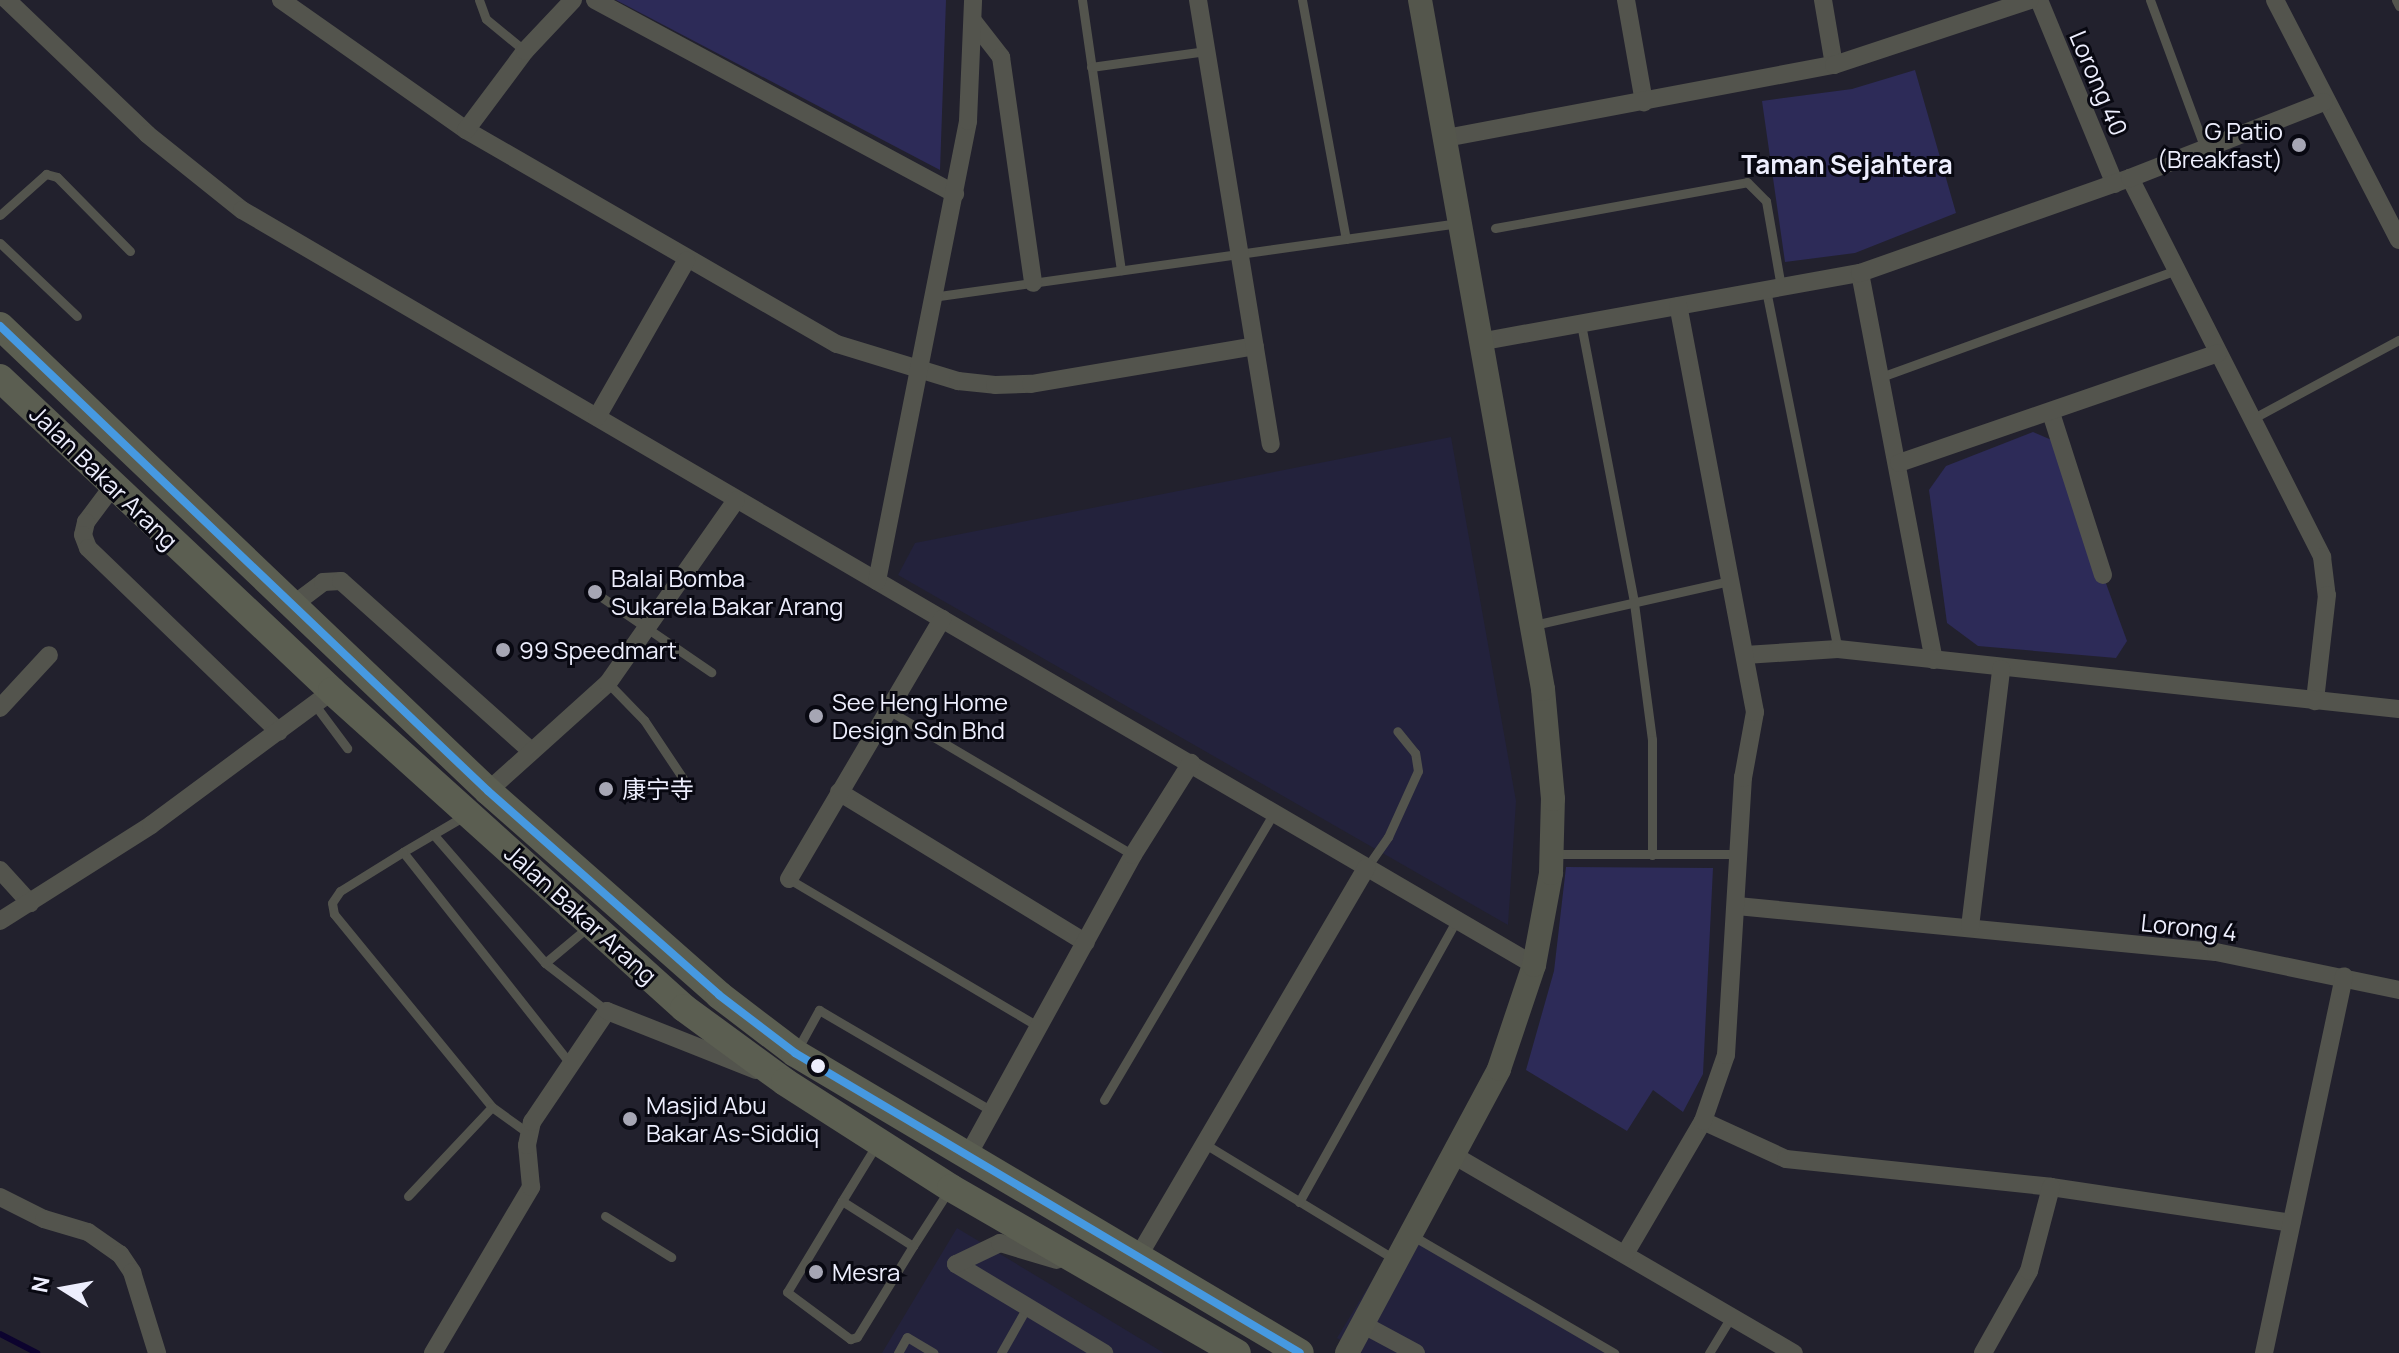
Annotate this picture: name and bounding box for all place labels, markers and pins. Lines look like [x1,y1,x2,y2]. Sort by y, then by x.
place label: G Patio (Breakfast) [2157,117,2283,173]
marker: G Patio (Breakfast) [2290,136,2308,154]
place label: Balai Bomba Sukarela Bakar Arang [611,564,843,620]
marker: Balai Bomba Sukarela Bakar Arang [586,583,604,601]
place label: 99 Speedmart [519,636,677,664]
marker: 99 Speedmart [494,641,512,659]
place label: See Heng Home Design Sdn Bhd [832,688,1008,744]
marker: See Heng Home Design Sdn Bhd [807,707,825,725]
place label: 康宁寺 [622,775,694,803]
marker: 康宁寺 [597,780,615,798]
unlabelled marker [810,1058,826,1074]
place label: Masjid Abu Bakar As-Siddiq [646,1091,819,1147]
marker: Masjid Abu Bakar As-Siddiq [621,1110,639,1128]
place label: Mesra [832,1258,900,1286]
marker: Mesra [807,1263,825,1281]

